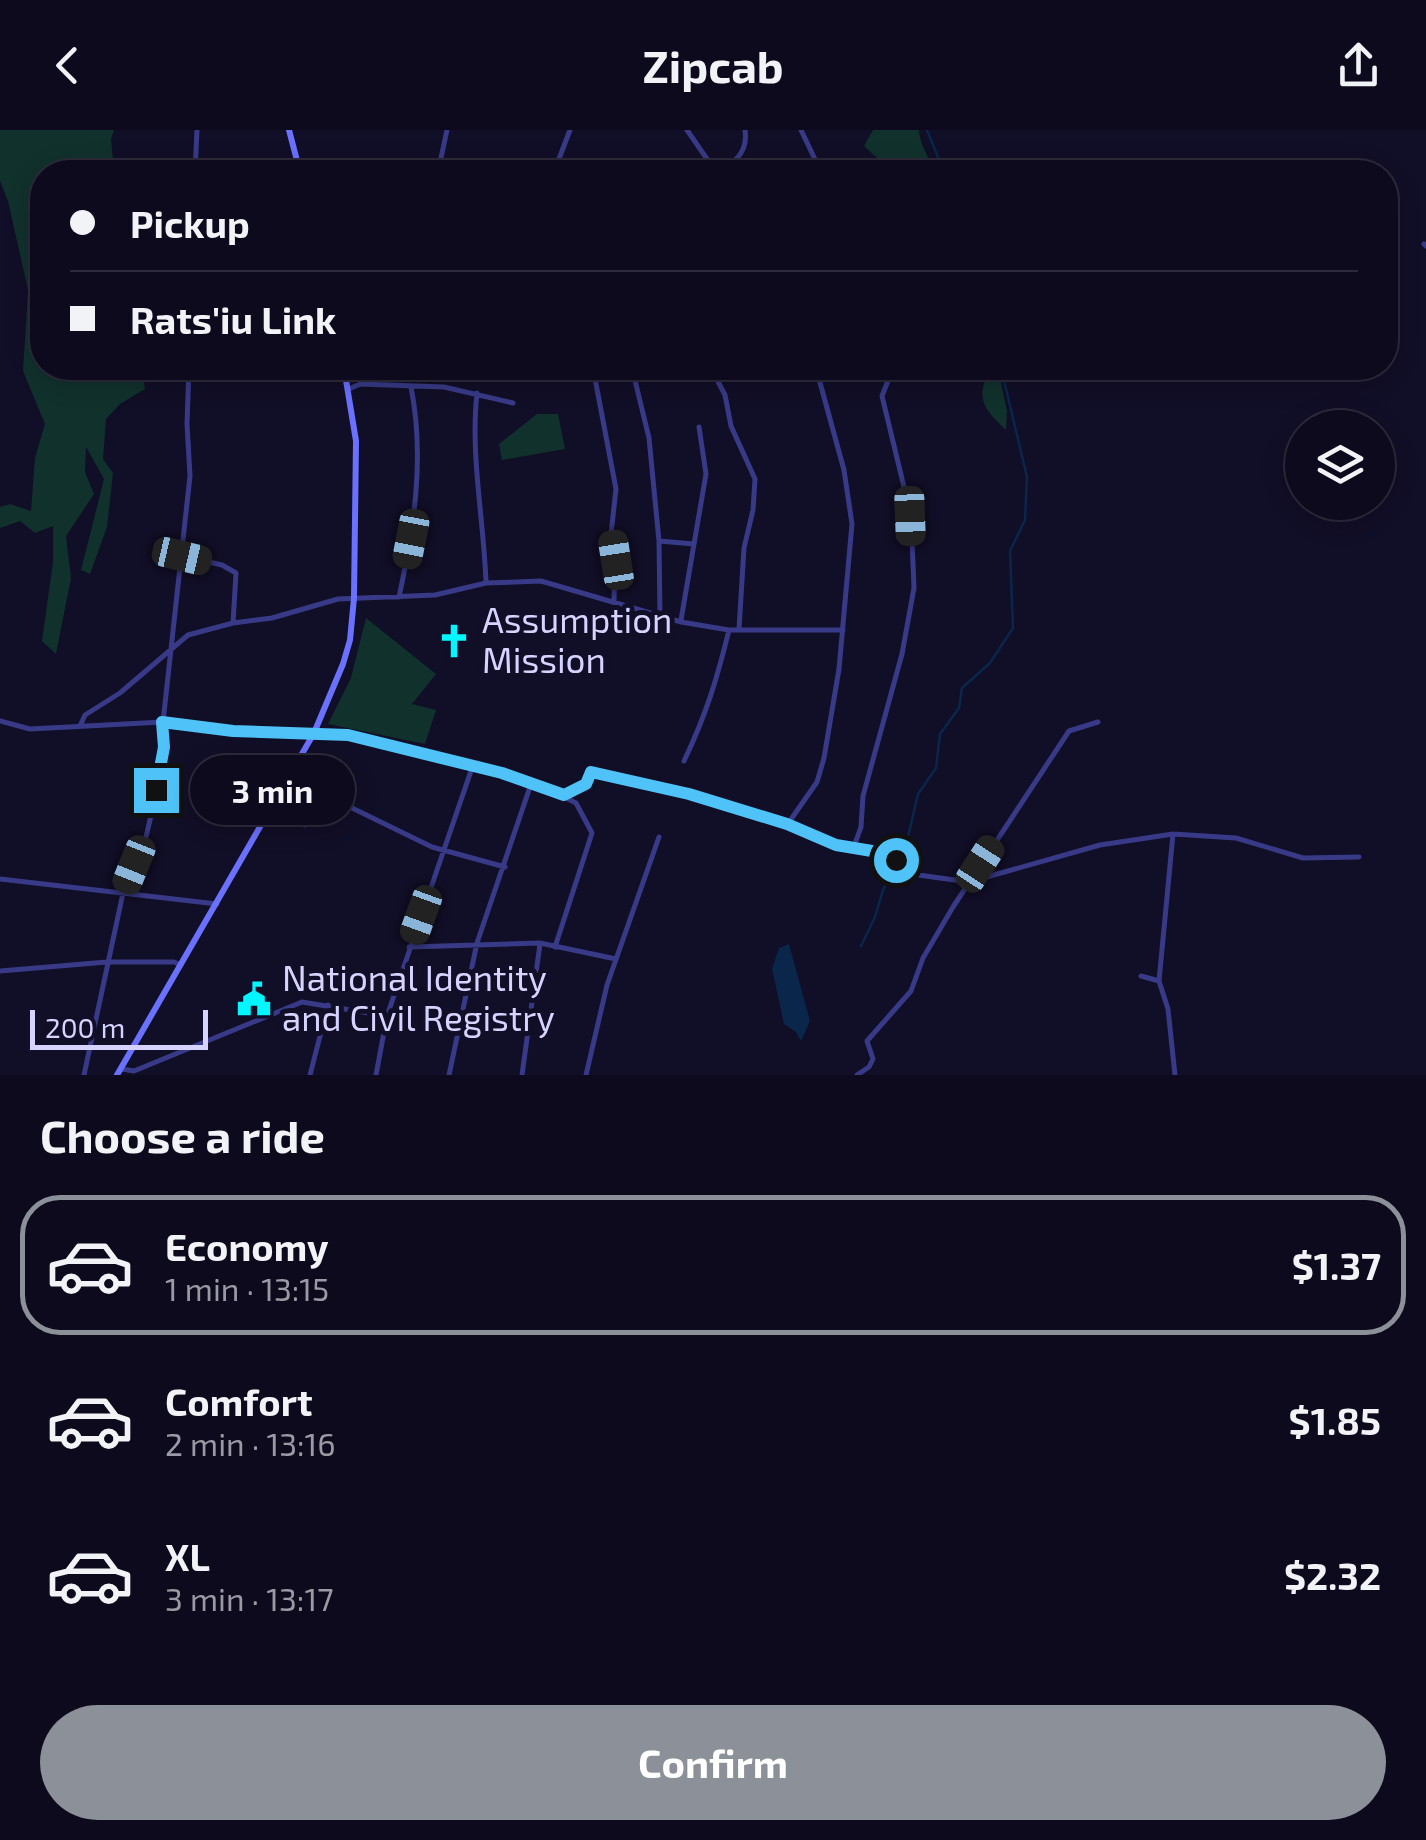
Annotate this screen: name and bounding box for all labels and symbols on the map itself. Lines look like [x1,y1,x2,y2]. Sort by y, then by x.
car [894,485,926,547]
car [391,507,431,571]
car [596,528,636,592]
car [149,535,215,577]
place label: Assumption Mission [482,598,672,680]
church icon: Assumption Mission [435,622,473,660]
callout: 3 min [191,755,356,825]
route end [134,768,179,813]
car [951,831,1009,897]
car [109,832,159,898]
route start [874,838,919,883]
car [397,882,445,948]
place label: National Identity and Civil Registry [282,956,555,1038]
public building icon: National Identity and Civil Registry [235,980,273,1018]
scale bar [30,1005,208,1050]

